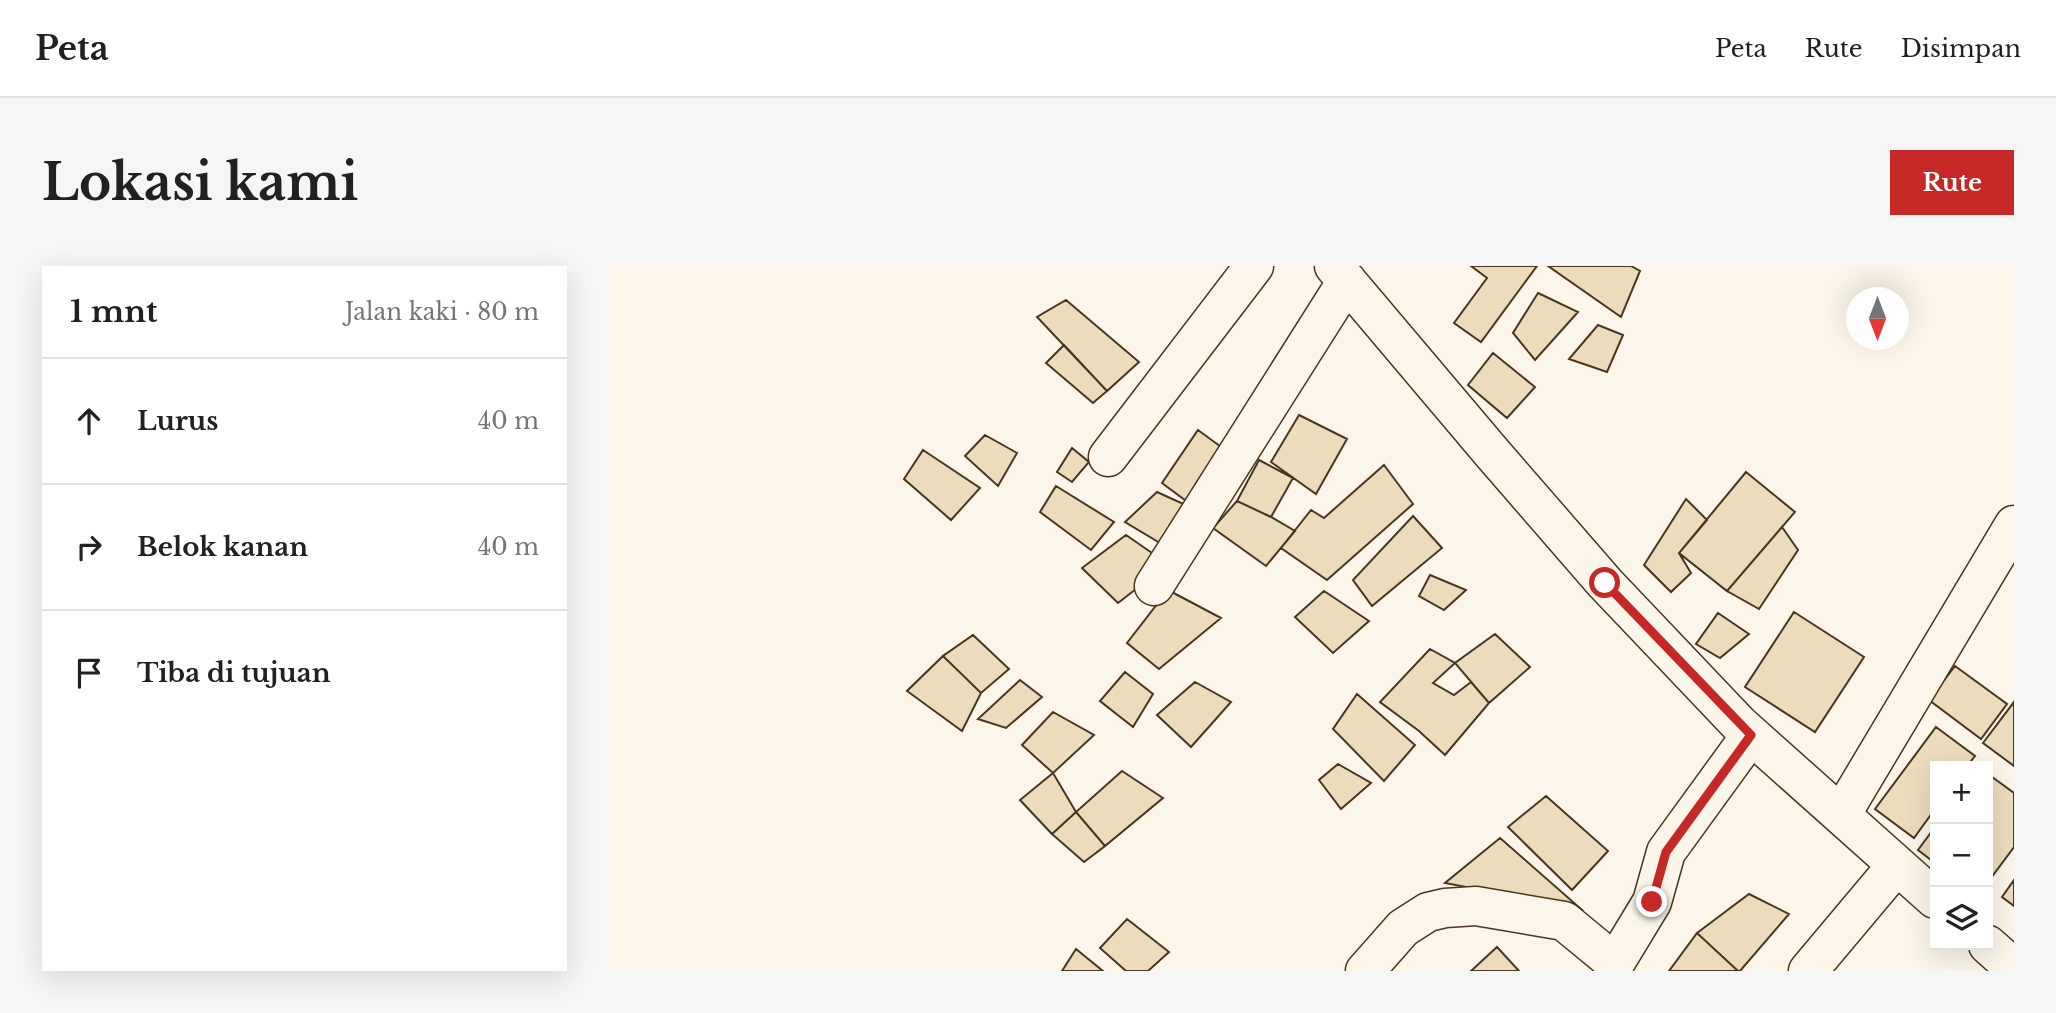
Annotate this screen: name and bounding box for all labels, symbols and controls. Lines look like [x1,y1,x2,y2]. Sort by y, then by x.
text: Peta [35,28,109,69]
text: Peta [1715,34,1767,63]
text: Rute [1805,34,1863,63]
text: Disimpan [1901,34,2021,63]
button: Rute [1890,150,2014,215]
text: Lokasi kami [42,152,358,213]
north arrow [1846,287,1909,350]
text: 1 mnt [70,293,158,330]
text: Jalan kaki · 80 m [345,298,539,326]
icon: ahead [70,402,108,440]
text: Lurus [137,405,218,437]
text: 40 m [478,407,539,435]
icon: right [70,528,108,566]
text: Belok kanan [137,531,308,563]
text: 40 m [478,533,539,561]
route start [1589,567,1620,598]
icon: arrive [70,654,108,692]
text: Tiba di tujuan [137,657,331,689]
map controls [1930,761,1993,950]
button: + [1930,761,1993,824]
button: − [1930,824,1993,887]
route end [1636,886,1667,917]
button: layers [1930,887,1993,950]

